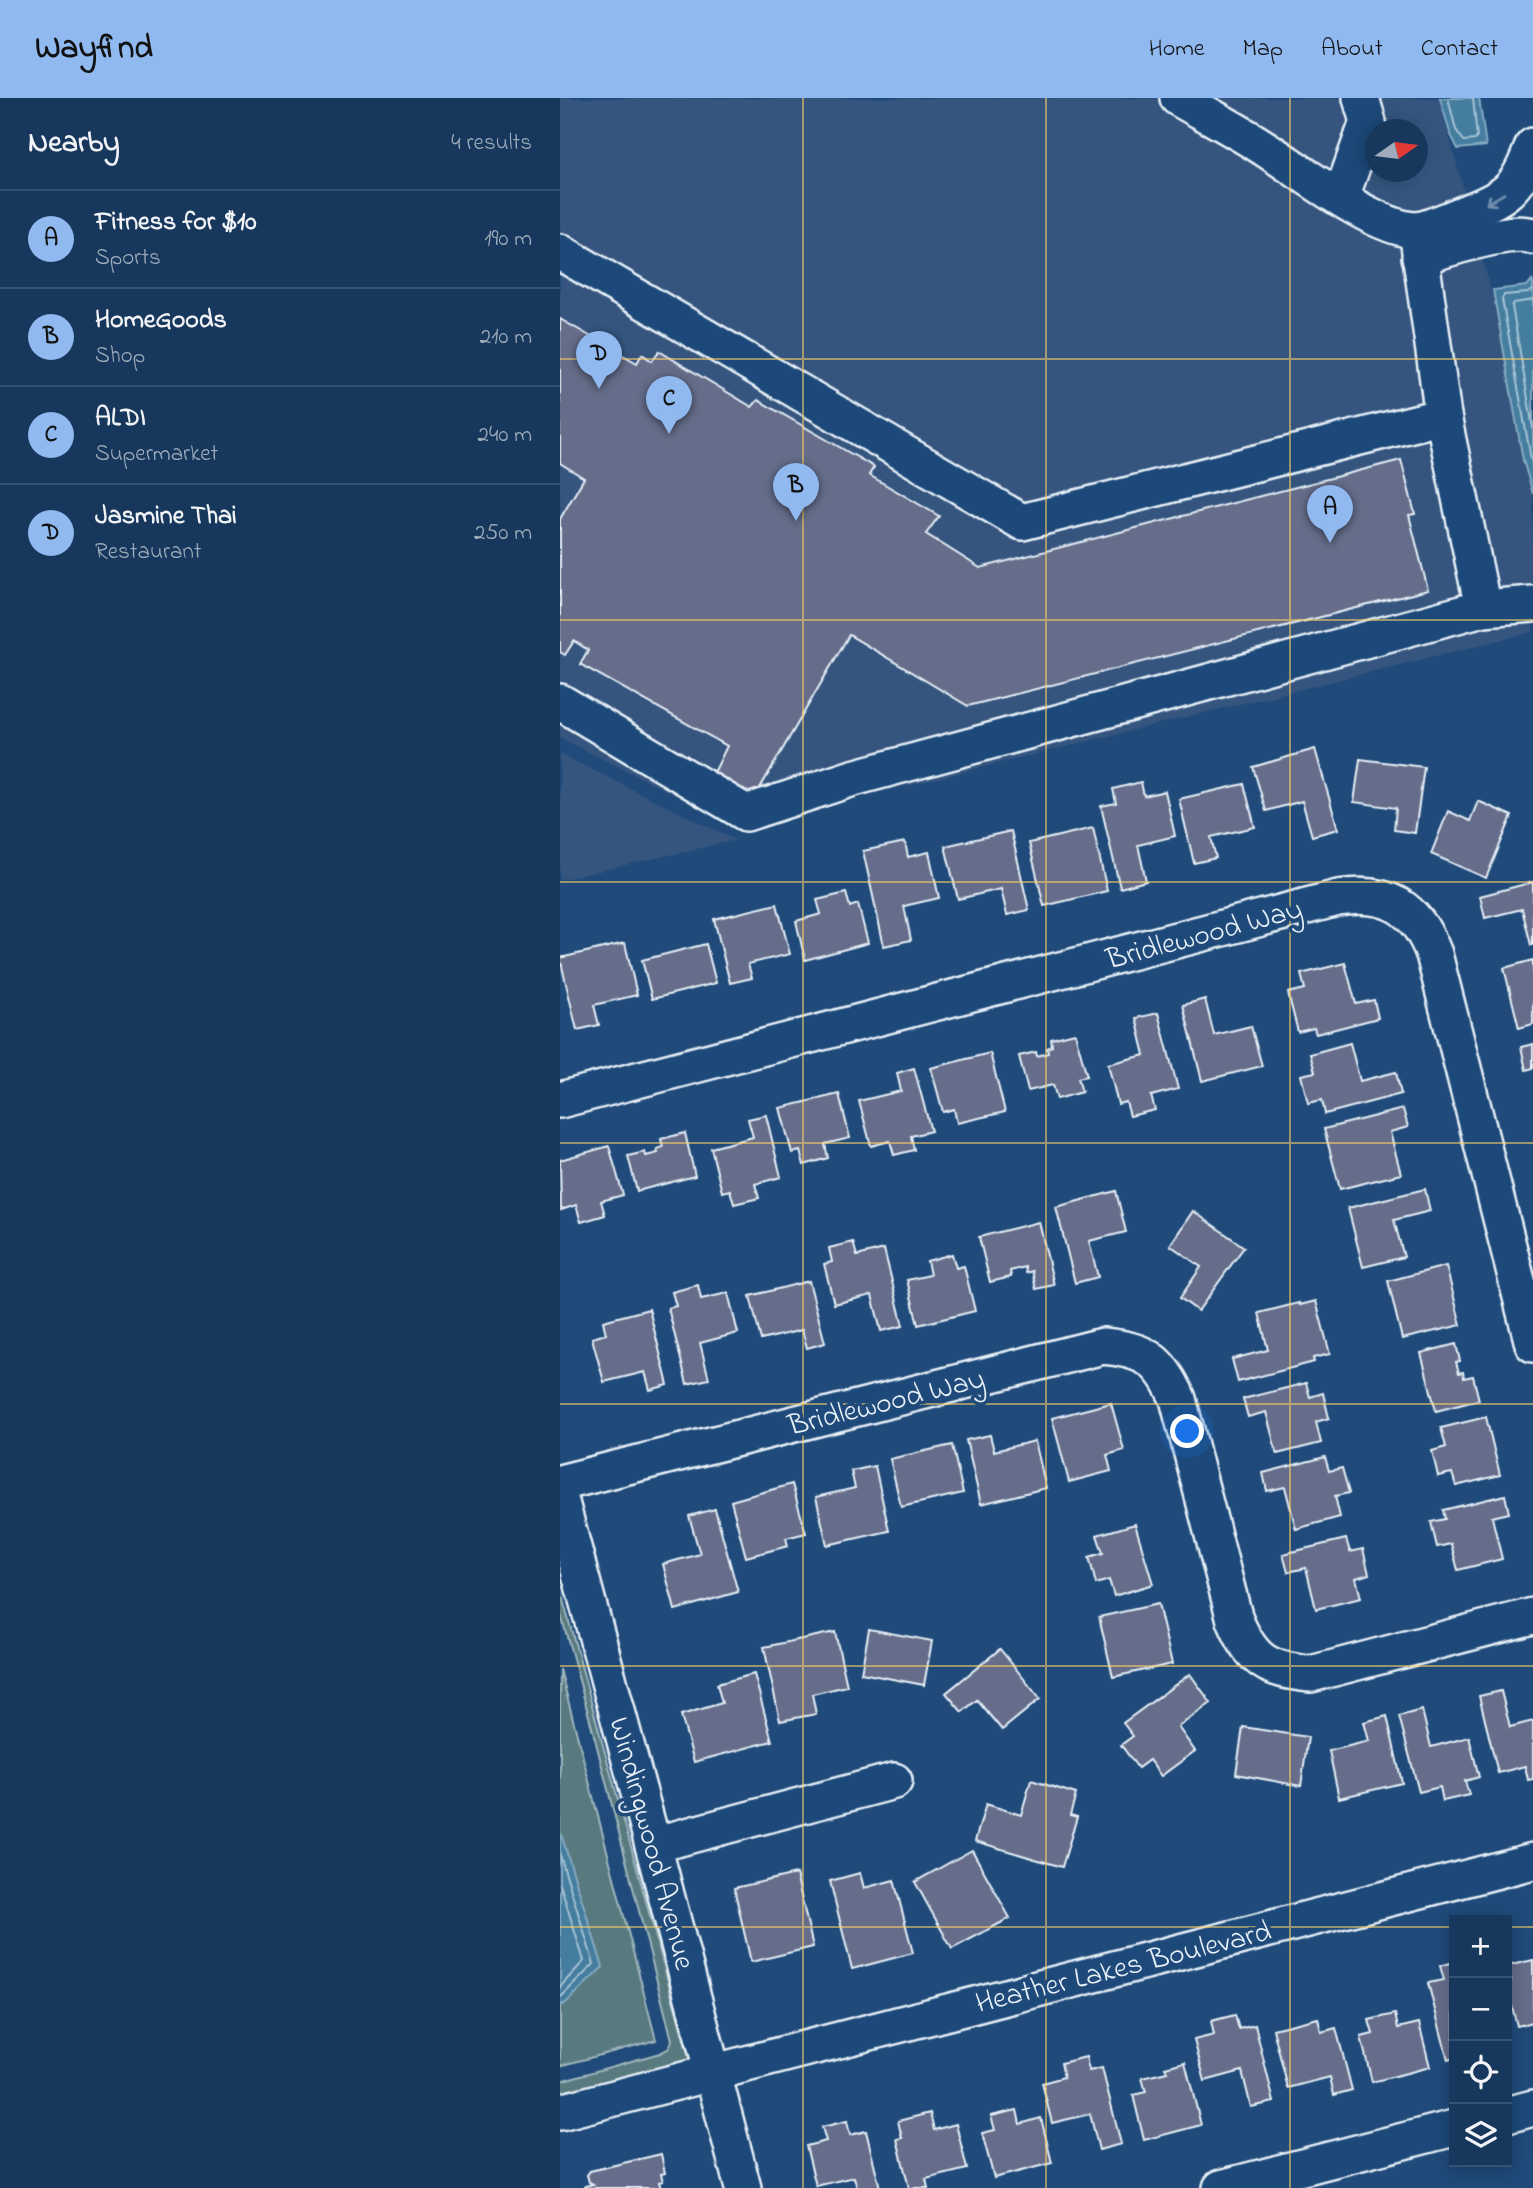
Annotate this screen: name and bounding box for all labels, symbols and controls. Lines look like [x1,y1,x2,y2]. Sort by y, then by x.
text: Wayfind [35,25,153,73]
text: Home [1149,32,1205,67]
text: Map [1243,32,1283,67]
text: About [1321,32,1383,67]
text: Contact [1421,32,1498,67]
north arrow [1365,119,1428,182]
text: Nearby [28,122,120,166]
text: 4 results [451,127,532,160]
one-way arrow [1486,193,1506,207]
text: Fitness for $10 [95,204,257,242]
text: A [44,223,58,256]
text: 190 m [484,223,532,256]
text: Sports [95,242,161,275]
text: HomeGoods [95,302,227,340]
text: B [43,321,59,354]
text: 210 m [480,321,532,354]
pin: D [576,331,622,389]
text: Shop [95,340,145,373]
pin: C [646,376,692,434]
text: ALDI [95,400,146,438]
text: C [45,419,57,452]
text: 240 m [478,419,532,452]
text: Supermarket [95,438,218,471]
pin: B [773,463,819,521]
pin: A [1307,485,1353,543]
text: Jasmine Thai [95,498,237,536]
text: D [43,517,59,550]
text: 250 m [474,517,532,550]
text: Restaurant [95,536,202,569]
street label: Bridlewood Way [1101,889,1308,983]
street label: Bridlewood Way [783,1358,990,1450]
your location [1170,1414,1204,1448]
street label: Windingwood Avenue [595,1712,705,1976]
street label: Heather Lakes Boulevard [971,1911,1276,2027]
map controls [1449,1915,1512,2167]
button: + [1449,1915,1512,1978]
button: − [1449,1978,1512,2041]
button: locate [1449,2041,1512,2104]
button: layers [1449,2104,1512,2167]

